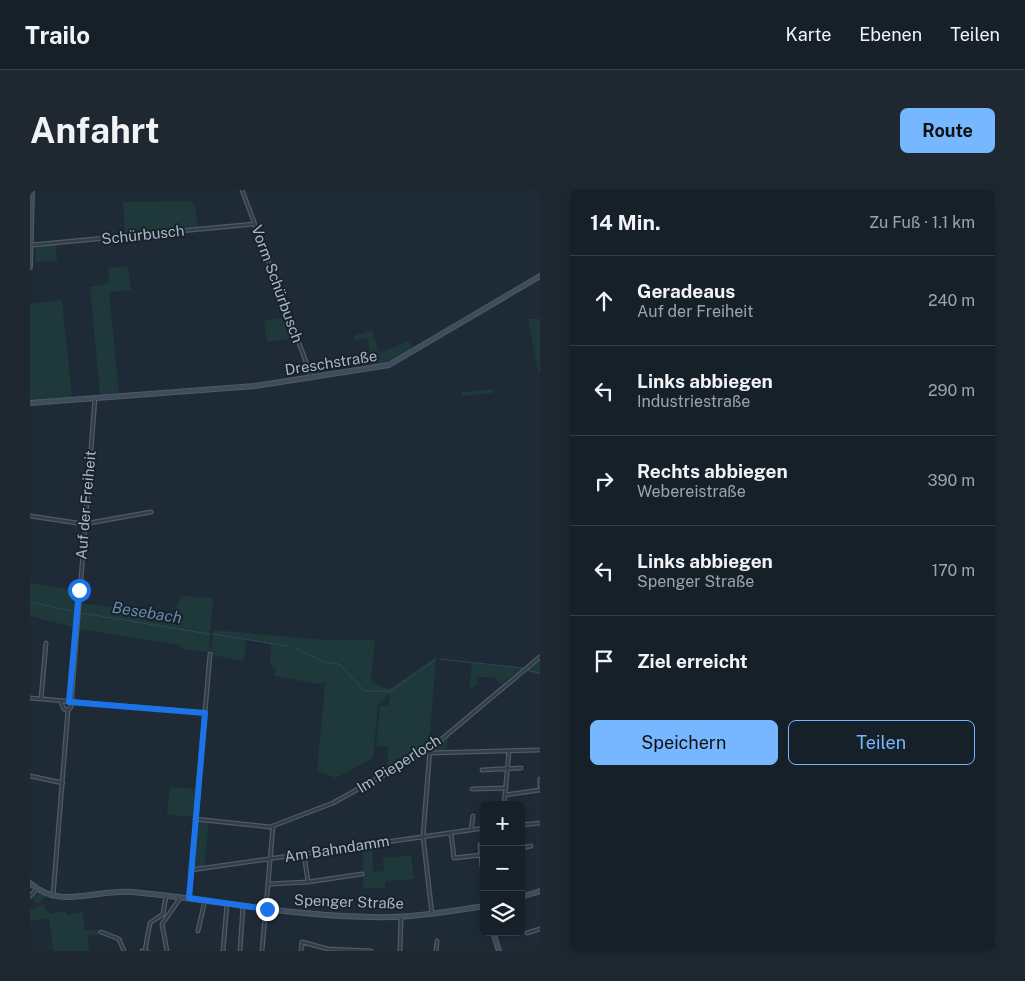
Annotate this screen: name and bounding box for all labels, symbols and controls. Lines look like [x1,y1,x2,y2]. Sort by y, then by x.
text: Trailo [25,21,90,49]
text: Karte [786,24,831,45]
text: Ebenen [859,24,922,45]
text: Teilen [950,24,1000,45]
button: Route [900,108,995,153]
text: Anfahrt [30,110,160,151]
text: 14 Min. [590,210,661,235]
text: Zu Fuß · 1.1 km [869,213,975,232]
street label: Schürbusch [101,222,185,247]
street label: Vorm Schürbusch [248,223,307,345]
text: Geradeaus [637,280,735,302]
icon: ahead [590,287,618,315]
text: 240 m [928,291,975,310]
text: Auf der Freiheit [637,302,754,321]
street label: Dreschstraße [284,347,378,378]
text: Links abbiegen [637,370,773,392]
icon: left [590,377,618,405]
text: 290 m [928,381,975,400]
text: Industriestraße [637,392,750,411]
street label: Auf der Freiheit [72,450,99,560]
text: Rechts abbiegen [637,460,788,482]
icon: right [590,467,618,495]
text: 390 m [928,471,975,490]
text: Webereistraße [637,482,746,501]
text: Links abbiegen [637,550,773,572]
icon: left [590,557,618,585]
text: 170 m [932,561,975,580]
text: Spenger Straße [637,572,754,591]
route start [68,579,91,602]
water label: Besebach [111,598,183,627]
icon: arrive [590,647,618,675]
text: Ziel erreicht [637,650,748,672]
button: Speichern [590,720,778,765]
button: Teilen [788,720,975,765]
street label: Im Pieperloch [354,731,444,796]
map controls [480,801,525,936]
button: + [480,801,525,846]
street label: Am Bahndamm [283,832,391,865]
button: − [480,846,525,891]
street label: Spenger Straße [294,891,404,912]
button: layers [480,891,525,936]
route end [256,898,279,921]

